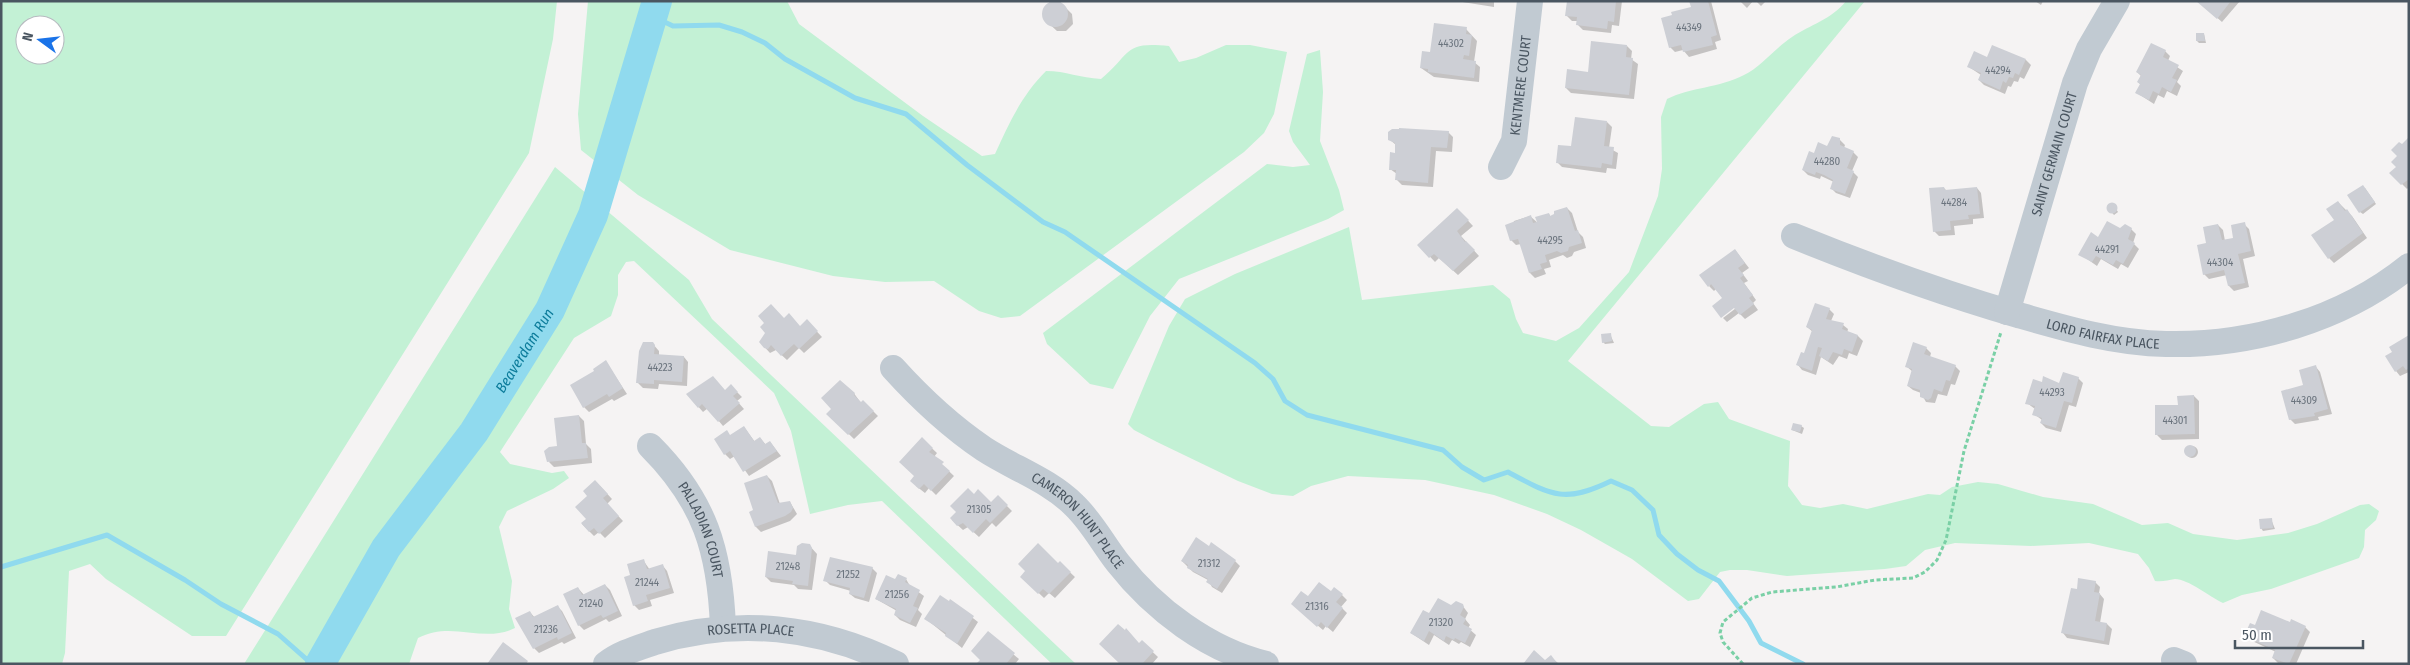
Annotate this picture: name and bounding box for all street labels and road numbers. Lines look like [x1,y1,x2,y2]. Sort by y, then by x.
street label: KENTMERE COURT [1506,34,1535,136]
street label: SAINT GERMAIN COURT [2027,89,2081,218]
street label: LORD FAIRFAX PLACE [2045,315,2160,352]
street label: CAMERON HUNT PLACE [1029,468,1128,572]
street label: PALLADIAN COURT [675,478,727,579]
street label: ROSETTA PLACE [706,619,796,640]

